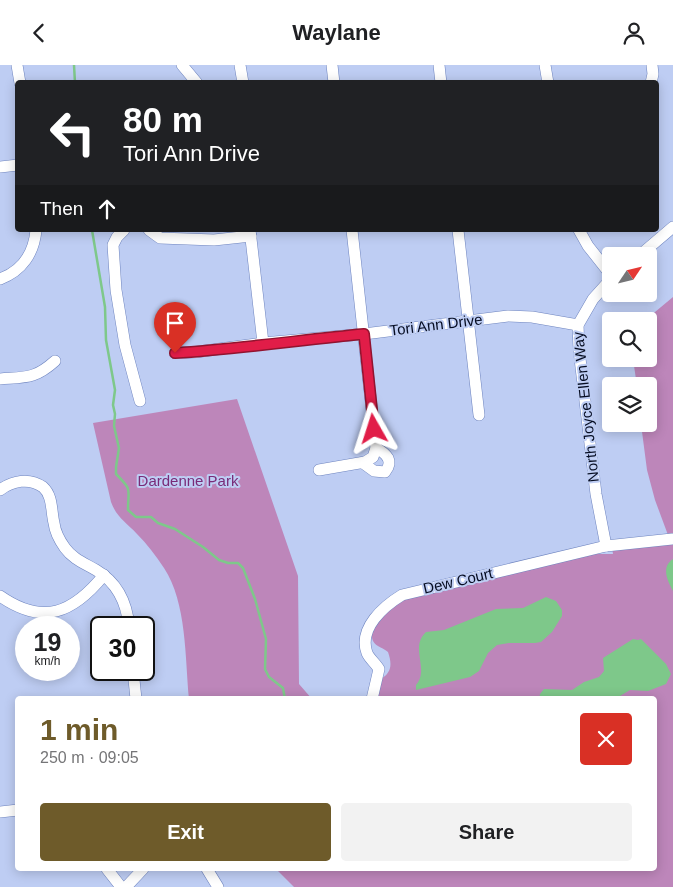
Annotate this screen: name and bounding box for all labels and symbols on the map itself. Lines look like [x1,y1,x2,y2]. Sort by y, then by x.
north arrow [602,247,658,303]
pin [154,302,196,353]
street label: Tori Ann Drive [389,310,483,339]
street label: North Joyce Ellen Way [569,331,602,483]
position arrow [347,402,399,454]
park label: Dardenne Park [138,472,239,489]
street label: Dew Court [421,564,495,597]
speed limit sign: 30 [90,616,155,681]

